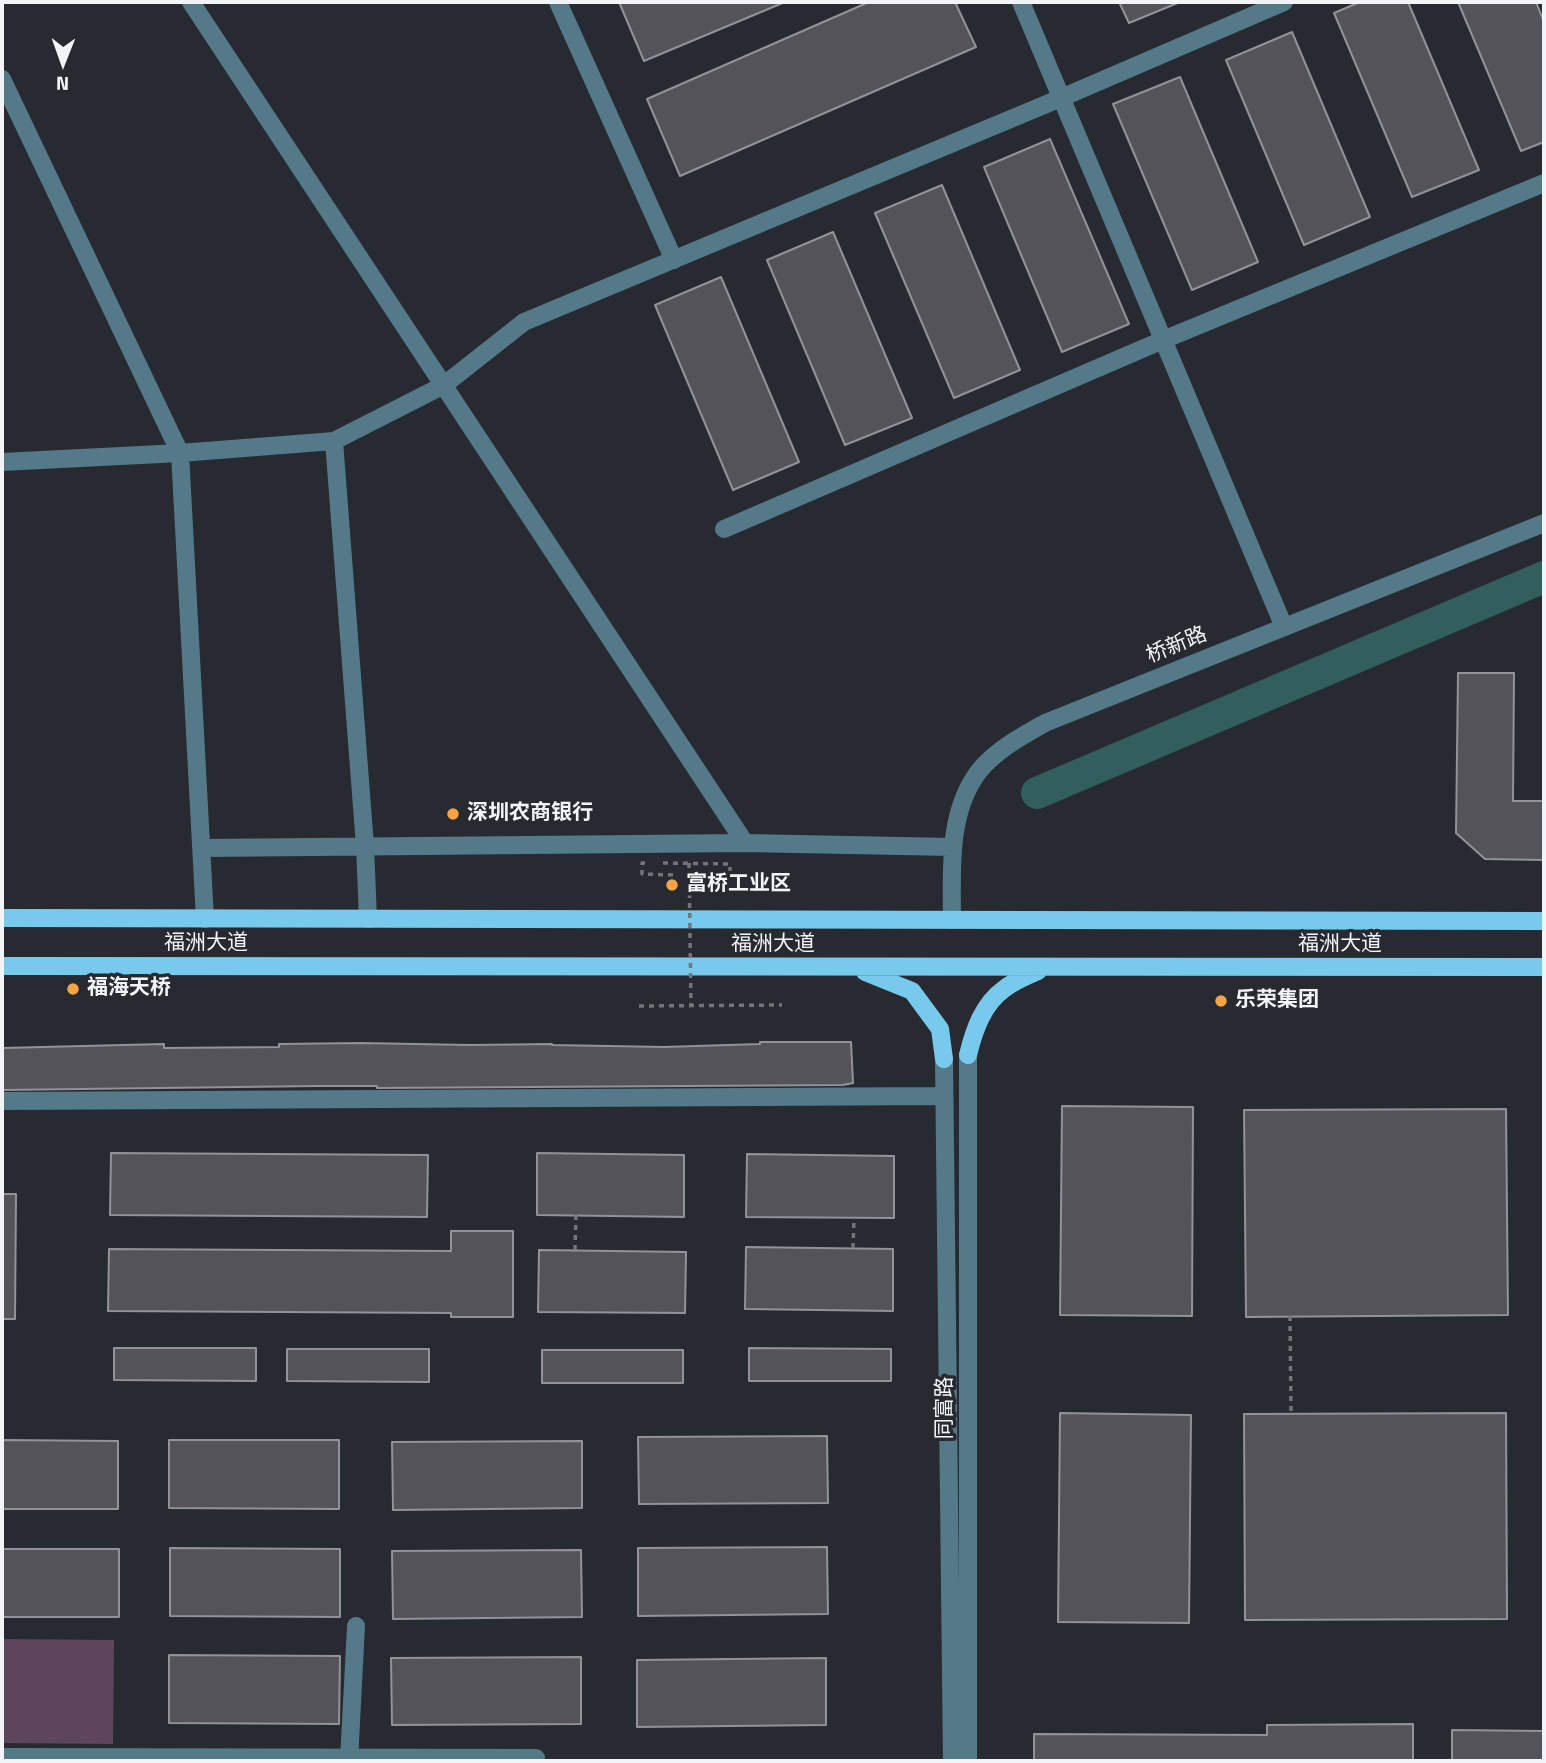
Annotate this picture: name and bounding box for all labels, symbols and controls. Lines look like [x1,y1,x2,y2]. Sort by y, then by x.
north arrow [28,28,98,98]
text: N [56,70,69,99]
street label: 桥新路 [1143,623,1211,669]
place label: 深圳农商银行 [467,801,593,827]
marker: 深圳农商银行 [445,806,461,822]
place label: 富桥工业区 [686,872,791,898]
marker: 富桥工业区 [664,877,680,893]
street label: 福洲大道 [164,931,248,957]
street label: 福洲大道 [731,932,815,958]
street label: 福洲大道 [1298,932,1382,958]
place label: 福海天桥 [87,976,171,1002]
marker: 福海天桥 [65,981,81,997]
place label: 乐荣集团 [1235,988,1319,1014]
marker: 乐荣集团 [1213,993,1229,1009]
street label: 同富路 [933,1377,959,1439]

